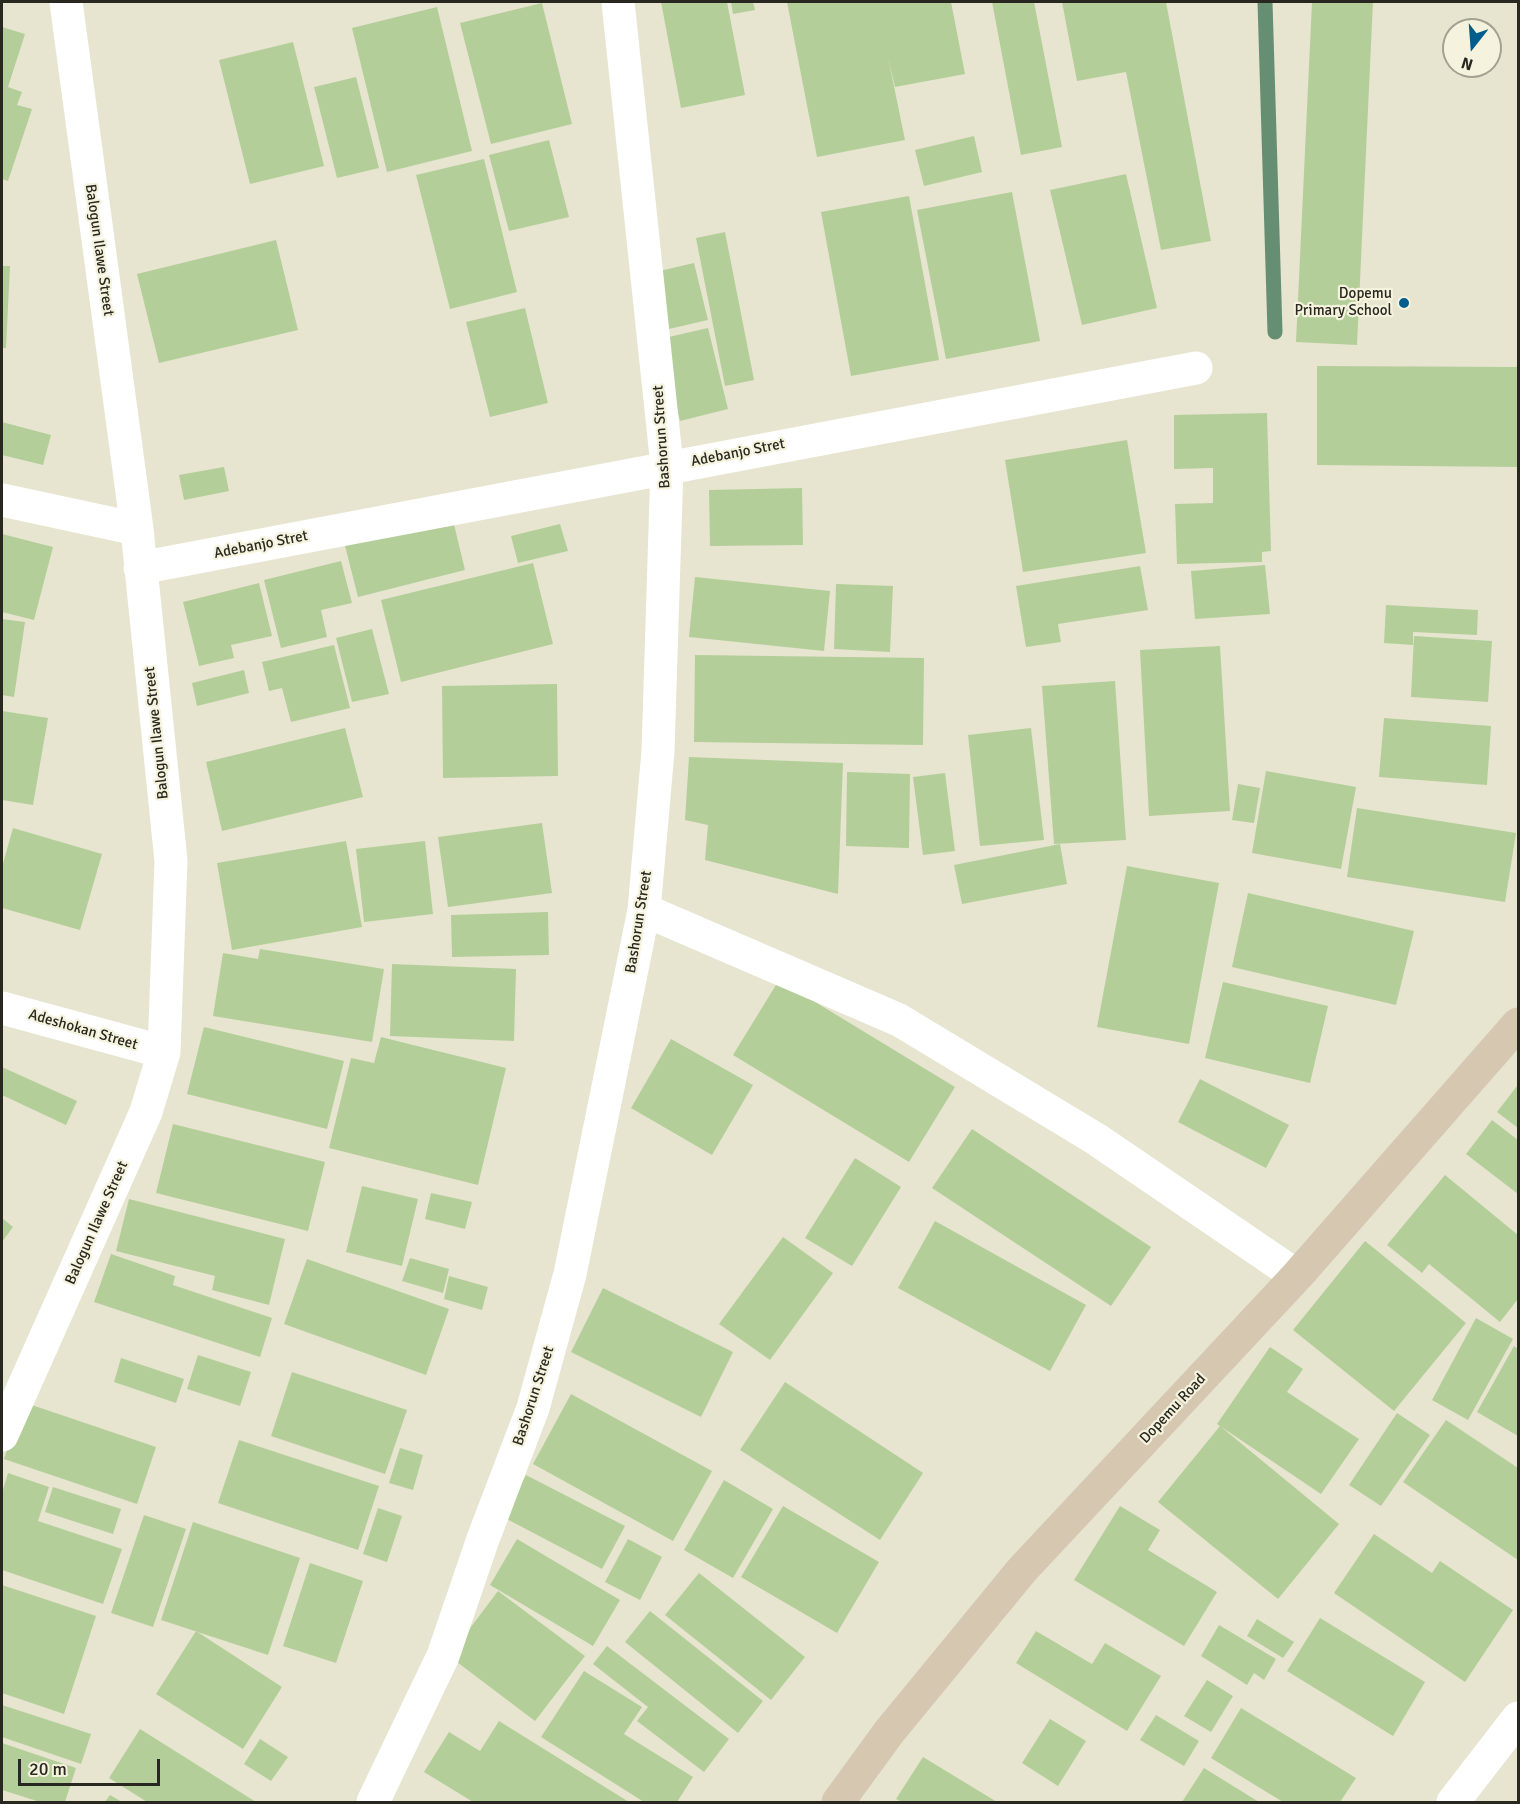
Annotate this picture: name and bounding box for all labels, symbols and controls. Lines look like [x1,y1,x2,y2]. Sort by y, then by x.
north arrow [1442,18,1502,78]
text: N [1459,52,1476,74]
street label: Balogun Ilawe Street [81,183,117,317]
place label: Dopemu Primary School [1295,285,1392,320]
marker: Dopemu Primary School [1397,296,1411,310]
street label: Bashorun Street [649,385,675,489]
street label: Adebanjo Stret [690,435,786,471]
street label: Adebanjo Stret [213,527,309,563]
street label: Balogun Ilawe Street [141,666,173,800]
street label: Bashorun Street [622,869,656,975]
street label: Adeshokan Street [26,1006,140,1054]
street label: Balogun Ilawe Street [62,1159,132,1287]
street label: Bashorun Street [509,1344,559,1448]
street label: Dopemu Road [1136,1370,1210,1448]
scale bar [21,1747,164,1785]
text: 20 m [29,1758,67,1780]

